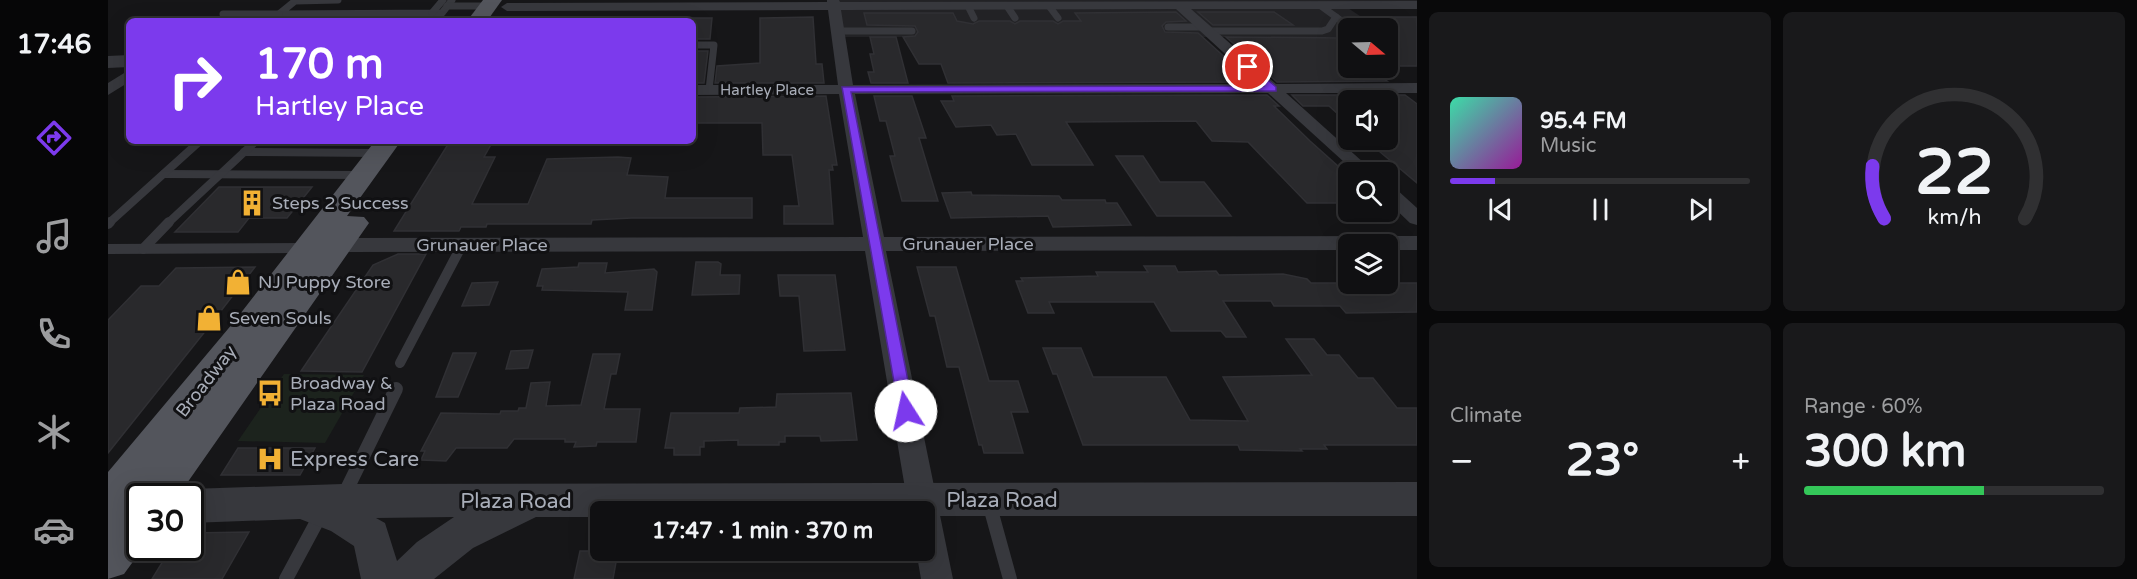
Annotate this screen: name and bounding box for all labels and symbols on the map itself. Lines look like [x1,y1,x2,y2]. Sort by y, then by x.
north arrow [1338,18,1398,78]
pin [1222,41,1273,92]
street label: Hartley Place [720,81,814,99]
building icon: Steps 2 Success [237,188,267,218]
place label: Steps 2 Success [272,192,409,214]
street label: Grunauer Place [902,233,1034,255]
street label: Grunauer Place [416,234,548,256]
shop icon: NJ Puppy Store [223,267,253,297]
place label: NJ Puppy Store [258,271,391,293]
shop icon: Seven Souls [194,303,224,333]
place label: Seven Souls [229,307,332,329]
street label: Broadway [171,340,241,421]
place label: Broadway & Plaza Road [290,372,393,415]
bus stop icon: Broadway & Plaza Road [255,378,285,408]
position arrow [874,379,938,443]
hospital icon: Express Care [255,444,285,474]
place label: Express Care [290,447,419,472]
speed limit sign: 30 [126,483,204,561]
street label: Plaza Road [946,488,1058,513]
street label: Plaza Road [460,489,572,514]

